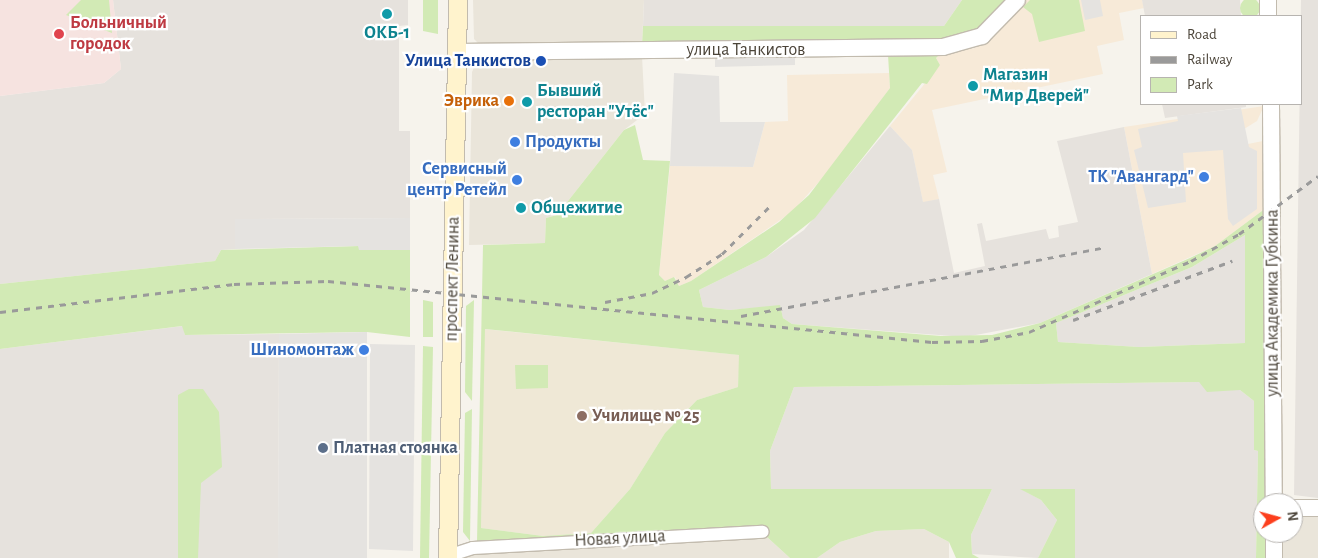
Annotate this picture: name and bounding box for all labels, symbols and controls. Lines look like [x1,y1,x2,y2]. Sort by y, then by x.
marker: ОКБ-1 [381,8,393,20]
place label: Больничный городок [70,13,167,56]
legend [1140,15,1303,105]
place label: ОКБ-1 [364,22,410,44]
marker: Больничный городок [52,27,66,41]
text: Road [1187,27,1217,42]
street label: улица Танкистов [687,39,805,61]
place label: Улица Танкистов [405,50,531,72]
text: Railway [1187,52,1232,67]
marker: Улица Танкистов [535,55,547,67]
place label: Магазин "Мир Дверей" [983,65,1089,108]
text: Park [1187,77,1213,92]
marker: Магазин "Мир Дверей" [967,80,979,92]
place label: Бывший ресторан "Утёс" [537,81,654,124]
place label: Эврика [444,90,499,112]
marker: Эврика [503,95,515,107]
marker: Бывший ресторан "Утёс" [521,96,533,108]
place label: Продукты [525,131,601,153]
marker: Продукты [509,136,521,148]
place label: Сервисный центр Ретейл [407,159,507,202]
place label: ТК "Авангард" [1088,166,1194,188]
marker: ТК "Авангард" [1198,171,1210,183]
marker: Сервисный центр Ретейл [511,174,523,186]
place label: Общежитие [531,197,622,219]
marker: Общежитие [515,202,527,214]
street label: улица Академика Губкина [1262,209,1284,397]
street label: проспект Ленина [441,216,465,342]
place label: Шиномонтаж [250,339,354,361]
marker: Шиномонтаж [358,344,370,356]
place label: Училище № 25 [592,405,699,427]
marker: Училище № 25 [576,410,588,422]
place label: Платная стоянка [333,437,458,459]
marker: Платная стоянка [317,442,329,454]
north arrow [1253,493,1303,543]
text: N [1284,511,1299,522]
street label: Новая улица [574,526,666,552]

